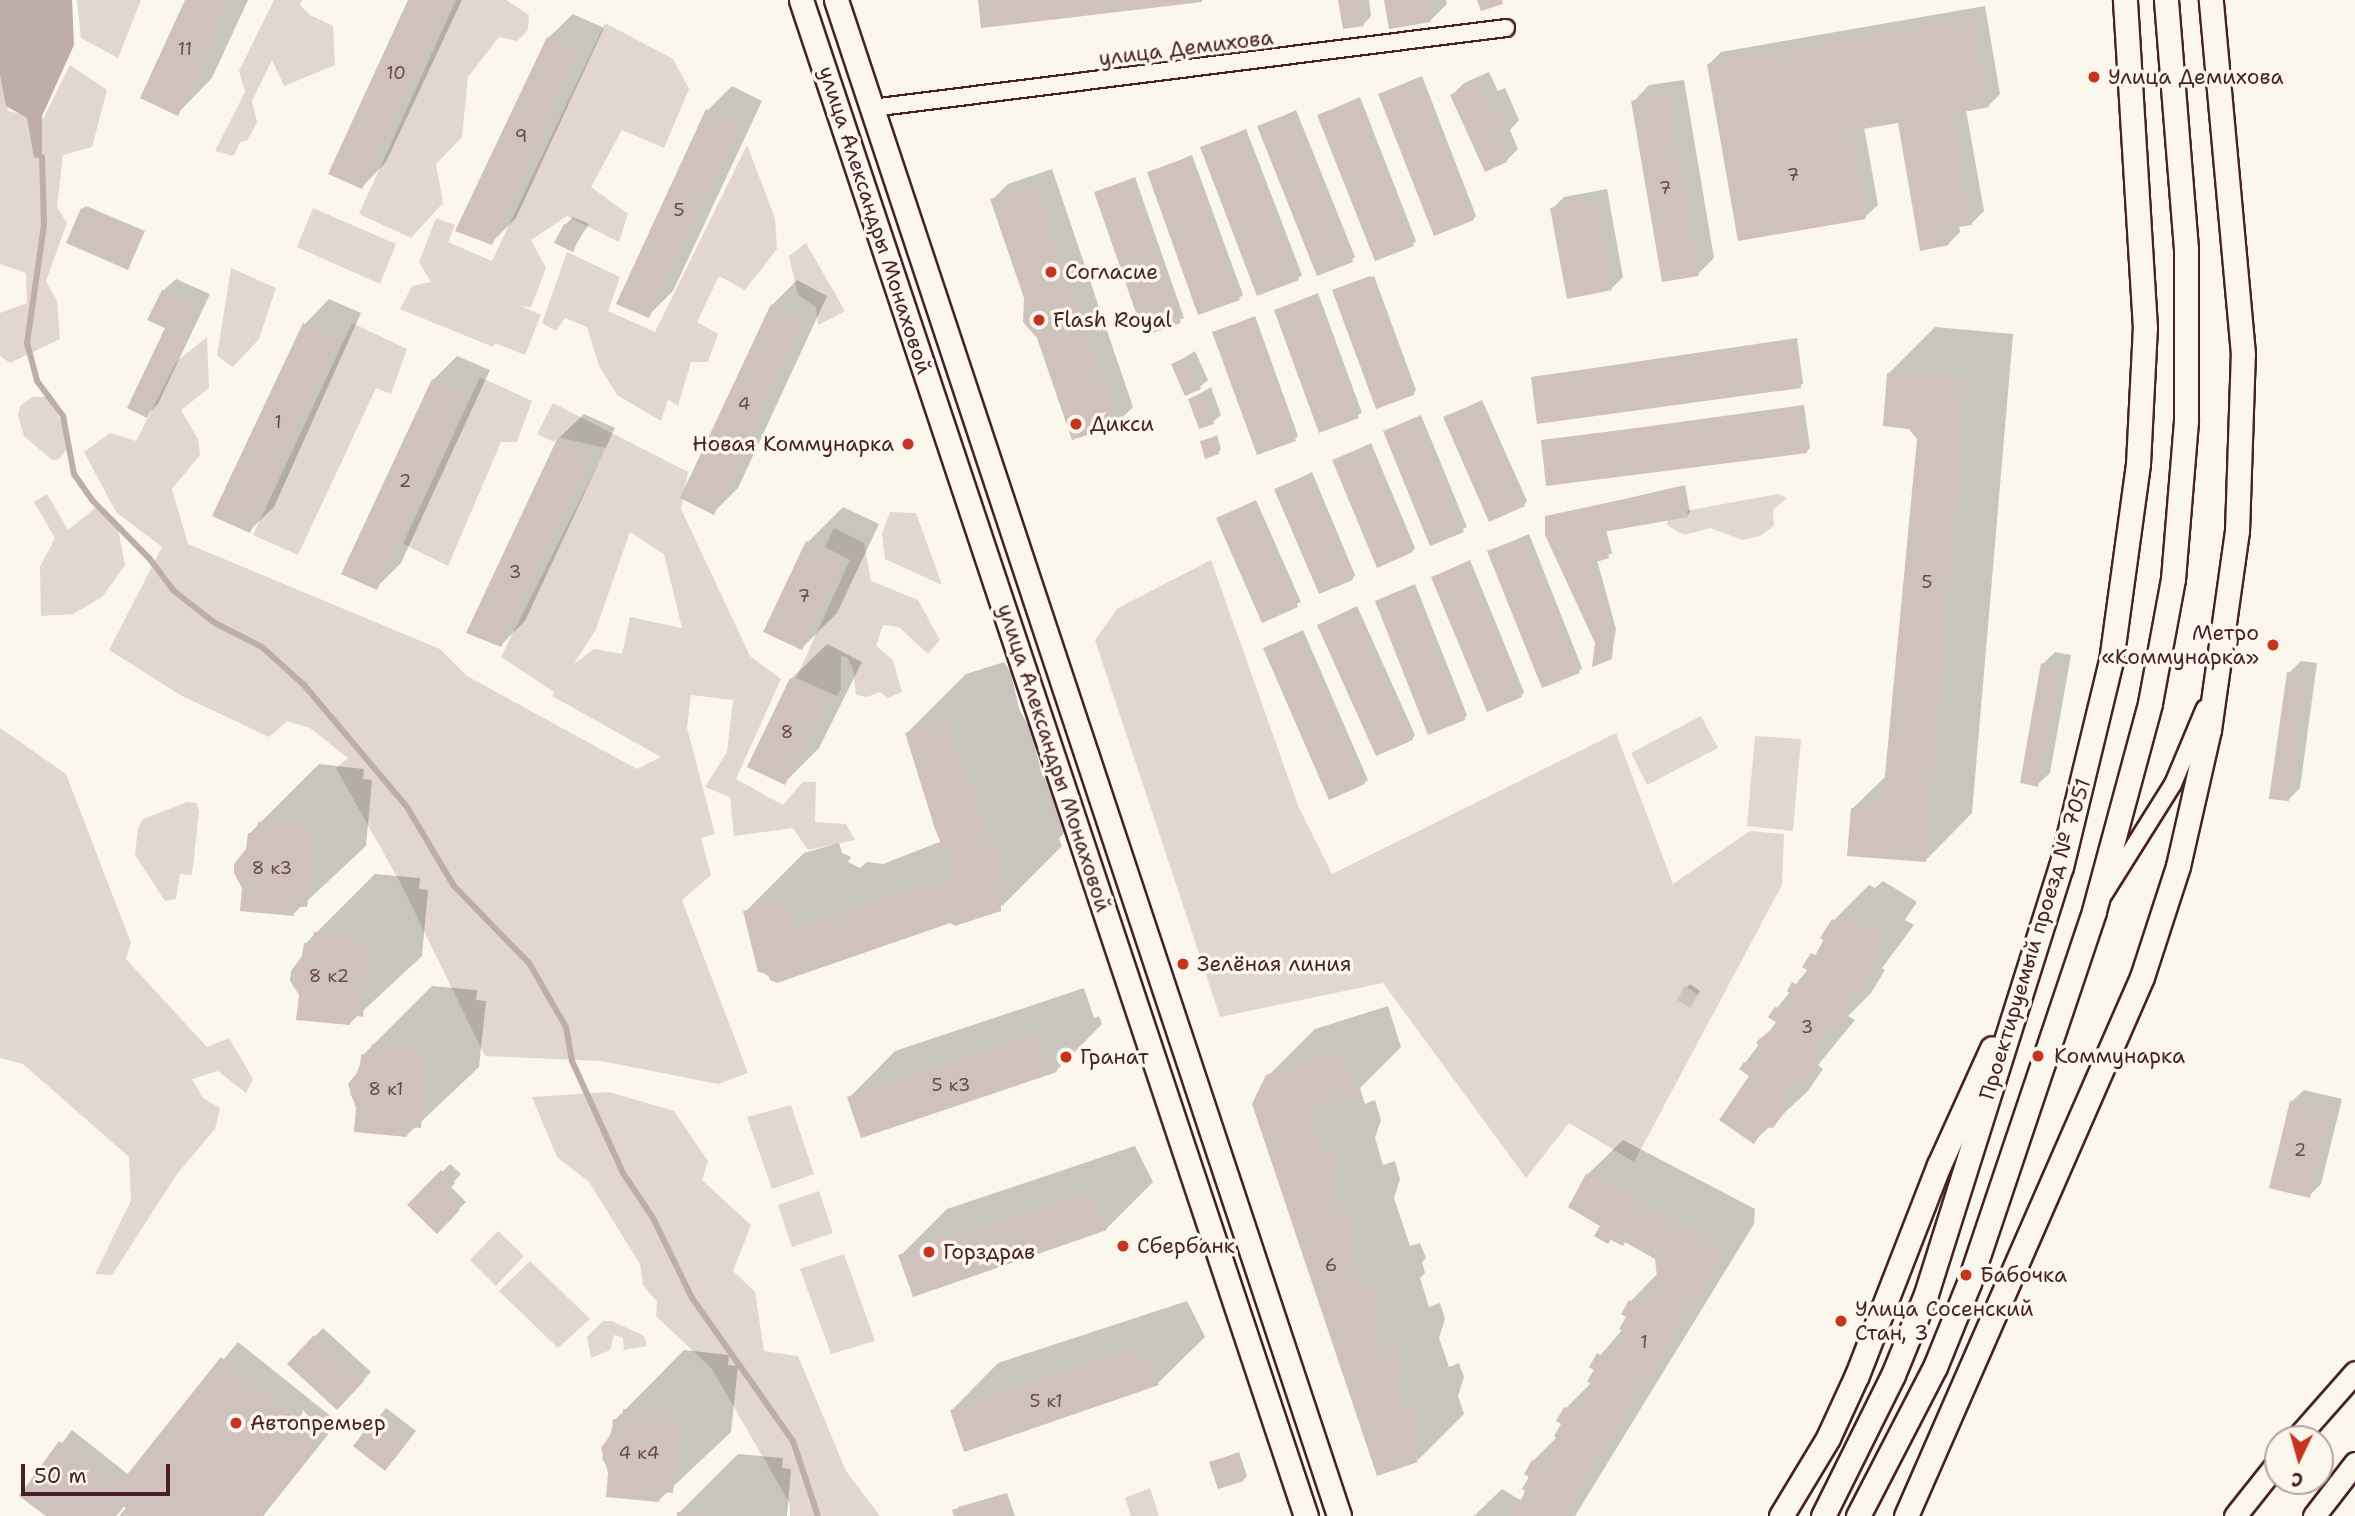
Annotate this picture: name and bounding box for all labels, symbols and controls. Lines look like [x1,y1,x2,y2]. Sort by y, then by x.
street label: улица Демихова [1097,25,1275,71]
house number: 11 [178,38,192,60]
house number: 10 [386,62,406,84]
street label: улица Александры Монаховой [813,63,937,377]
place label: Улица Демихова [2108,64,2284,90]
marker: Улица Демихова [2086,69,2102,85]
house number: 9 [515,125,527,147]
house number: 7 [1787,164,1799,186]
house number: 7 [1659,177,1671,199]
house number: 5 [673,199,685,221]
place label: Согласие [1065,259,1158,285]
marker: Согласие [1043,264,1059,280]
place label: Flash Royal [1053,307,1172,333]
marker: Flash Royal [1031,312,1047,328]
house number: 4 [738,393,750,415]
house number: 1 [274,411,282,433]
place label: Дикси [1090,411,1154,437]
marker: Дикси [1068,416,1084,432]
place label: Новая Коммунарка [692,431,894,457]
marker: Новая Коммунарка [900,436,916,452]
house number: 2 [399,470,411,492]
house number: 3 [509,561,521,583]
house number: 5 [1921,571,1933,593]
house number: 7 [798,585,810,607]
street label: улица Александры Монаховой [992,601,1116,915]
place label: Метро «Коммунарка» [2101,620,2259,670]
marker: Метро «Коммунарка» [2265,637,2281,653]
house number: 8 [781,721,793,743]
street label: Проектируемый проезд № 7051 [1974,775,2096,1103]
house number: 8 к3 [252,857,292,879]
place label: Зелёная линия [1197,951,1352,977]
marker: Зелёная линия [1175,956,1191,972]
house number: 8 к2 [309,965,349,987]
house number: 3 [1801,1016,1813,1038]
place label: Коммунарка [2054,1043,2185,1069]
place label: Гранат [1080,1044,1149,1070]
marker: Коммунарка [2028,1046,2048,1066]
marker: Гранат [1058,1049,1074,1065]
house number: 5 к3 [932,1074,970,1096]
house number: 8 к1 [369,1078,403,1100]
house number: 2 [2294,1139,2306,1161]
place label: Сбербанк [1137,1233,1235,1259]
marker: Сбербанк [1115,1238,1131,1254]
place label: Горздрав [943,1239,1035,1265]
marker: Горздрав [921,1244,937,1260]
house number: 6 [1325,1254,1337,1276]
place label: Бабочка [1980,1262,2067,1288]
marker: Бабочка [1958,1267,1974,1283]
place label: Улица Сосенский Стан, 3 [1855,1296,2033,1346]
marker: Улица Сосенский Стан, 3 [1833,1313,1849,1329]
house number: 1 [1640,1331,1648,1353]
house number: 5 к1 [1029,1390,1063,1412]
place label: Автопремьер [250,1410,386,1436]
marker: Автопремьер [228,1415,244,1431]
north arrow [2264,1425,2334,1495]
house number: 4 к4 [619,1442,659,1464]
scale bar [24,1450,173,1494]
text: 50 m [34,1462,87,1490]
text: С [2290,1466,2304,1492]

